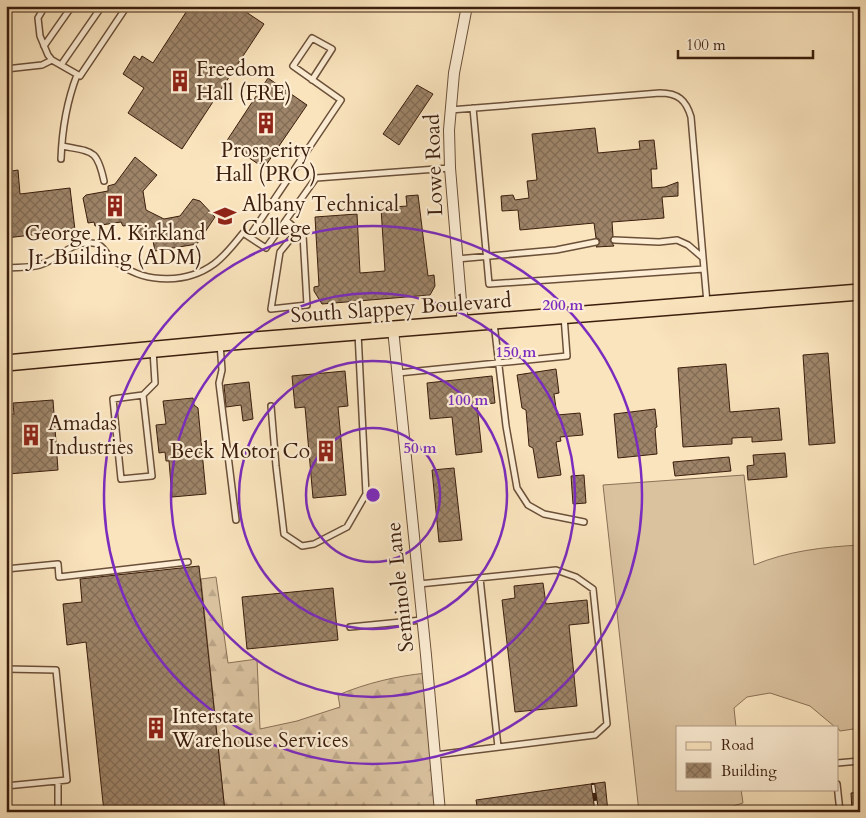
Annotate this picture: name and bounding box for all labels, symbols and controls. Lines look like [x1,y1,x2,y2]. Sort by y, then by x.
scale bar [678,28,814,60]
text: 100 m [686,35,726,55]
place label: Freedom Hall (FRE) [196,55,292,108]
building icon: Freedom Hall (FRE) [167,68,193,94]
building icon: Prosperity Hall (PRO) [253,110,279,136]
street label: Lowe Road [418,113,450,217]
place label: Prosperity Hall (PRO) [215,136,317,189]
place label: Albany Technical College [242,190,399,243]
building icon: George M. Kirkland Jr. Building (ADM) [102,193,128,219]
school or university icon: Albany Technical College [212,203,238,229]
place label: George M. Kirkland Jr. Building (ADM) [25,219,205,272]
street label: South Slappey Boulevard [290,286,512,330]
text: 200 m [543,295,584,315]
text: 150 m [496,342,537,362]
text: 100 m [448,390,489,410]
place label: Amadas Industries [48,409,134,462]
building icon: Amadas Industries [18,422,44,448]
place label: Beck Motor Co [170,437,310,466]
building icon: Beck Motor Co [313,438,339,464]
text: 50 m [403,438,437,458]
centre of rings [364,486,382,504]
street label: Seminole Lane [379,520,421,654]
place label: Interstate Warehouse Services [171,702,348,755]
building icon: Interstate Warehouse Services [143,715,169,741]
legend [676,726,838,790]
text: Road [721,735,754,755]
text: Building [721,761,777,781]

